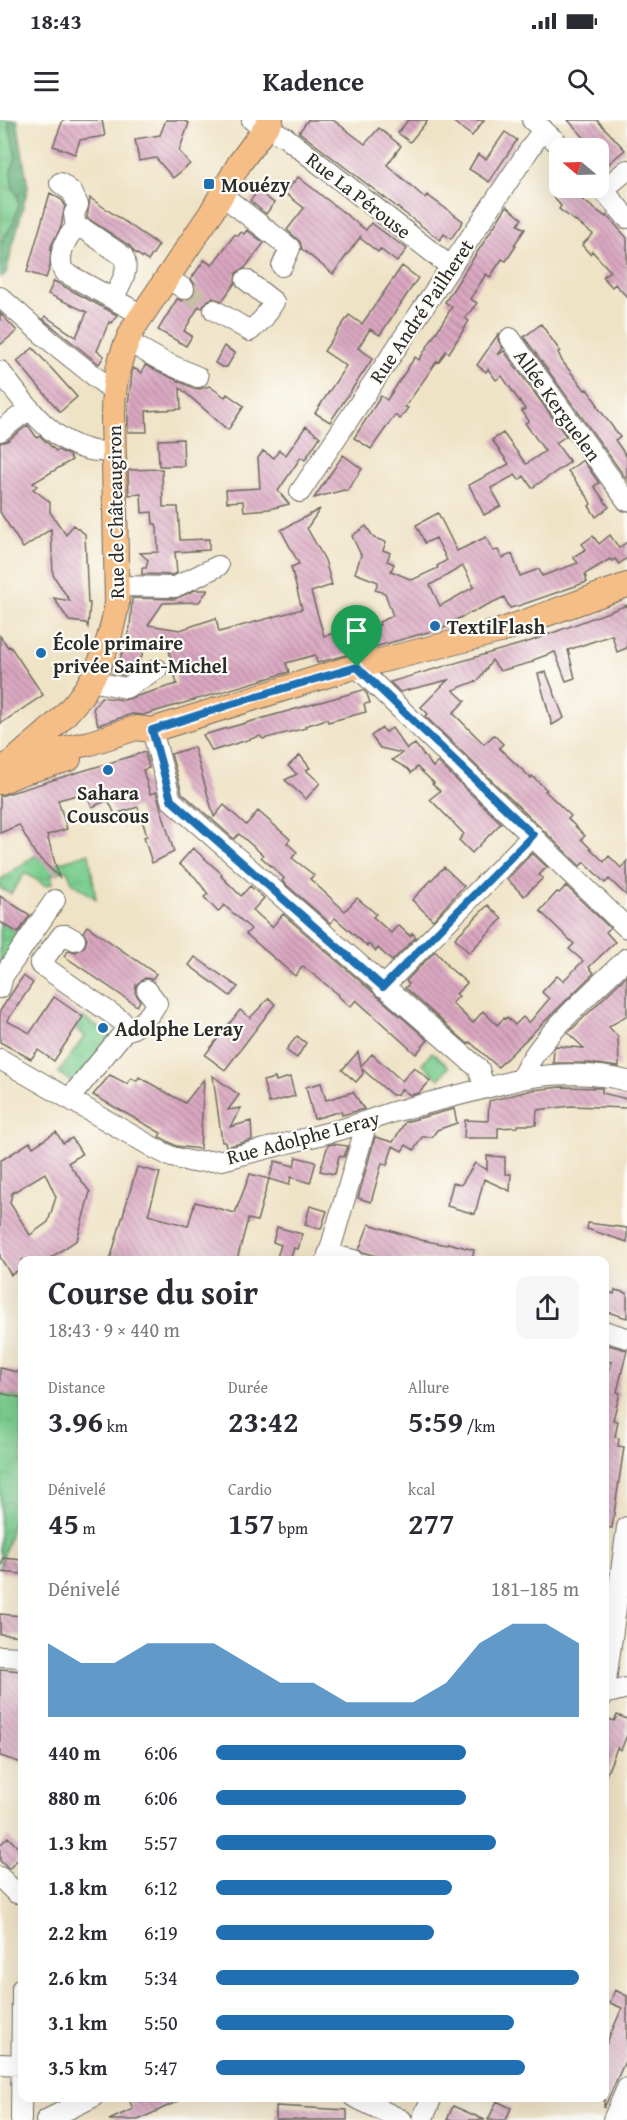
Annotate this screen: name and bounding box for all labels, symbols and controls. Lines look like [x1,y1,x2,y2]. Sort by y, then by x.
text: 18:43 [30,5,82,37]
text: Kadence [263,61,364,101]
icon: menu [30,65,63,98]
icon: search [564,65,597,98]
north arrow [549,138,609,198]
map controls [549,138,609,198]
street label: Rue La Pérouse [300,145,418,245]
place label: Mouézy [221,170,291,199]
marker: Mouézy [202,177,216,191]
street label: Rue André Pailheret [362,233,480,389]
street label: Allée Kerguelen [507,343,609,467]
street label: Rue de Châteaugiron [99,425,131,599]
pin [331,605,382,667]
place label: TextilFlash [447,612,545,641]
icon: arrive [340,614,373,647]
marker: TextilFlash [428,619,442,633]
place label: École primaire privée Saint-Michel [53,628,228,680]
marker: École primaire privée Saint-Michel [34,646,48,660]
marker: Sahara Couscous [101,763,115,777]
place label: Sahara Couscous [67,778,149,830]
place label: Adolphe Leray [115,1014,244,1043]
marker: Adolphe Leray [96,1021,110,1035]
street label: Rue Adolphe Leray [223,1103,383,1171]
text: Course du soir [48,1268,258,1316]
button: share [516,1276,579,1339]
text: 18:43 · 9 × 440 m [48,1315,180,1344]
text: Distance [48,1375,105,1399]
text: Durée [228,1375,268,1399]
text: Allure [408,1375,449,1399]
text: 3.96 [48,1399,103,1443]
text: 23:42 [228,1399,299,1443]
text: 5:59 [408,1399,463,1443]
text: km [103,1414,128,1438]
text: /km [463,1414,495,1438]
text: Dénivelé [48,1477,106,1501]
text: Cardio [228,1477,272,1501]
text: kcal [408,1477,435,1501]
text: 45 [48,1501,79,1545]
text: 157 [228,1501,275,1545]
text: 277 [408,1501,455,1545]
text: m [79,1516,96,1540]
text: bpm [275,1516,308,1540]
text: Dénivelé [48,1574,120,1603]
text: 181–185 m [491,1574,579,1603]
text: 440 m [48,1738,101,1767]
text: 6:06 [144,1738,178,1767]
text: 880 m [48,1783,101,1812]
text: 6:06 [144,1783,178,1812]
text: 1.3 km [48,1828,107,1857]
text: 5:57 [144,1828,178,1857]
text: 1.8 km [48,1873,107,1902]
text: 6:12 [144,1873,178,1902]
text: 2.2 km [48,1918,107,1947]
text: 6:19 [144,1918,178,1947]
text: 2.6 km [48,1963,107,1992]
text: 5:34 [144,1963,178,1992]
text: 3.1 km [48,2008,107,2037]
text: 5:50 [144,2008,178,2037]
text: 3.5 km [48,2053,107,2082]
text: 5:47 [144,2053,178,2082]

